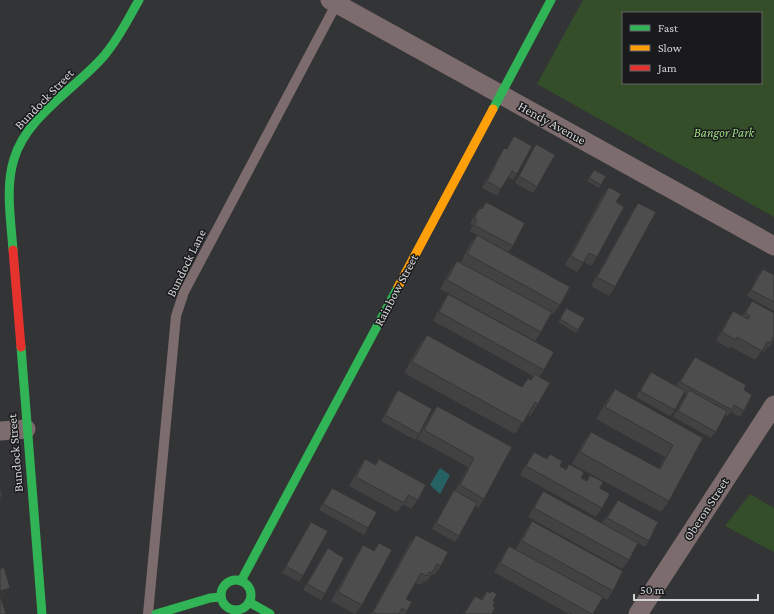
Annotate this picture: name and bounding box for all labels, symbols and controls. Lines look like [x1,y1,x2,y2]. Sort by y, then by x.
legend [622,12,762,84]
text: Fast [658,21,679,35]
text: Slow [658,41,682,55]
text: Jam [657,61,677,75]
street label: Bundock Street [11,65,77,133]
street label: Hendy Avenue [516,98,589,148]
park label: Bangor Park [694,125,756,140]
street label: Bundock Lane [163,226,209,299]
street label: Rainbow Street [371,251,422,328]
street label: Bundock Street [4,412,26,493]
street label: Oberon Street [680,474,732,543]
scale bar [634,576,758,602]
text: 50 m [640,583,665,597]

